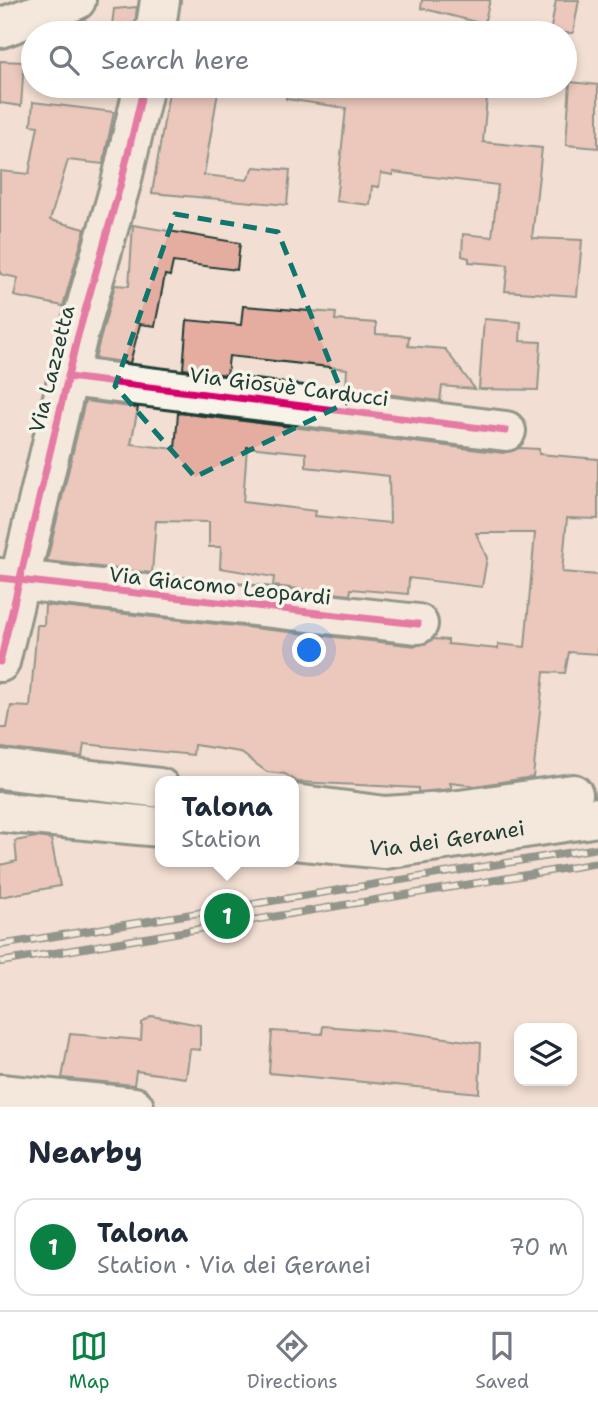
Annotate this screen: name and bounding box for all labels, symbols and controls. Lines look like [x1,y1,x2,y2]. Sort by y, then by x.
search box [21,21,577,98]
icon: search [45,41,83,79]
text: Search here [101,42,250,77]
street label: Via Lazzetta [23,302,81,436]
street label: Via Giosuè Carducci [188,361,390,413]
street label: Via Giacomo Leopardi [107,560,333,612]
your location [292,633,326,667]
popup [155,776,299,867]
text: Talona [181,789,273,824]
street label: Via dei Geranei [368,814,527,863]
text: Station [181,824,261,854]
pin: 1 [204,890,250,942]
map controls [514,1023,577,1086]
button: layers [514,1023,577,1086]
text: Nearby [28,1132,143,1173]
text: Talona [97,1215,188,1250]
text: 1 [48,1232,58,1262]
text: 70 m [509,1232,568,1262]
text: Station · Via dei Geranei [97,1250,371,1280]
tab: Map [69,1327,109,1394]
tab: Directions [247,1327,338,1394]
tab: Saved [475,1327,529,1394]

